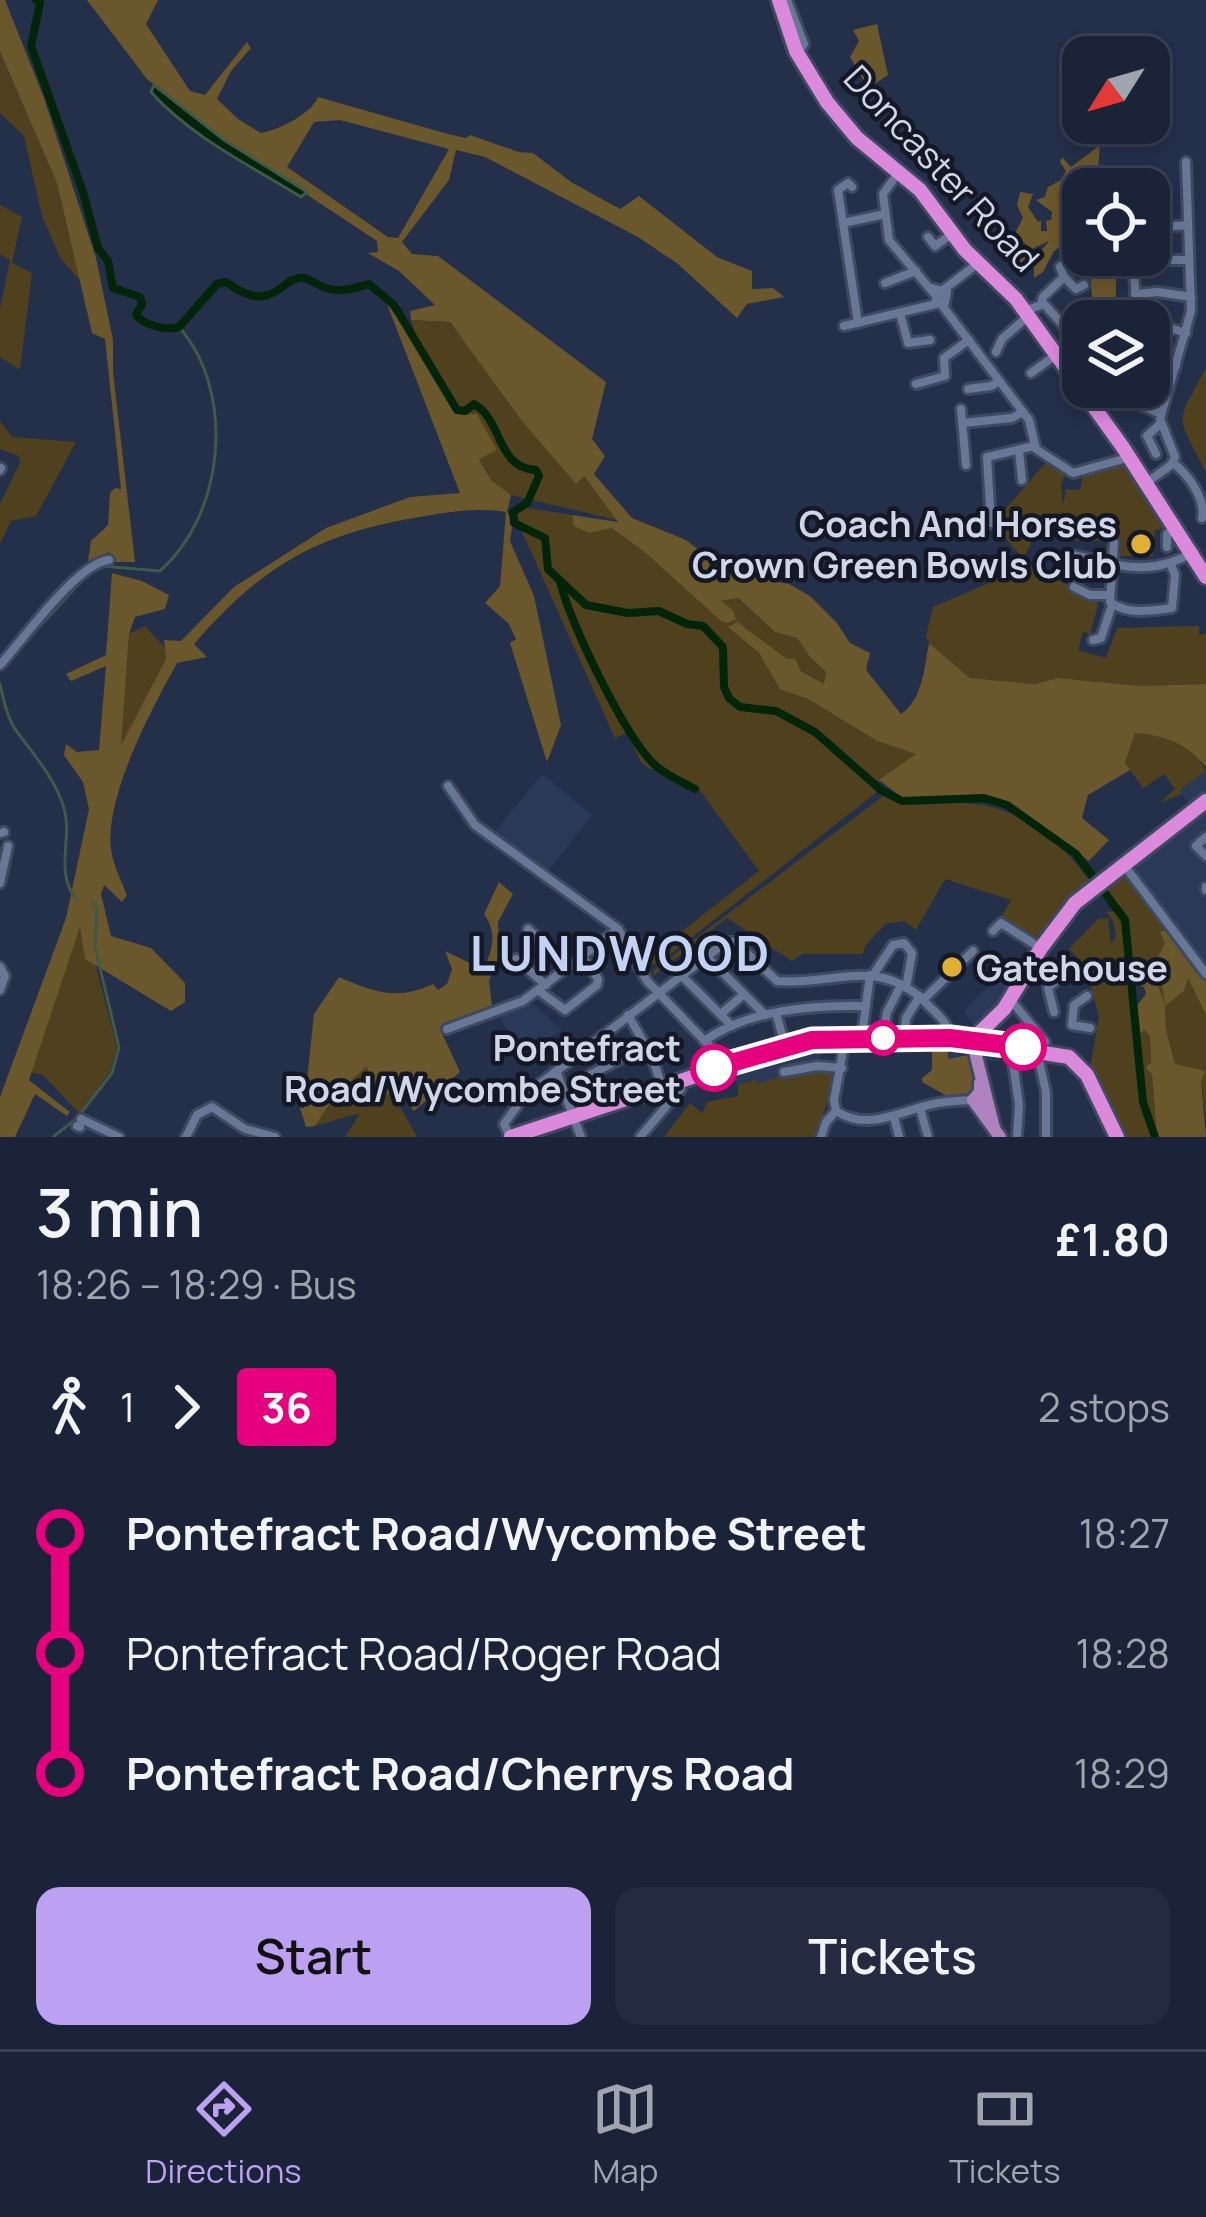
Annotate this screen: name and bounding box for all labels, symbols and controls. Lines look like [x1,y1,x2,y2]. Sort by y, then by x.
north arrow [1062,36,1170,144]
map controls [1062,36,1170,408]
street label: Doncaster Road [833,54,1051,282]
button: locate [1062,168,1170,276]
button: layers [1062,300,1170,408]
place label: Coach And Horses Crown Green Bowls Club [692,499,1117,589]
marker: Coach And Horses Crown Green Bowls Club [1128,531,1154,557]
district label: LUNDWOOD [470,920,772,985]
place label: Gatehouse [976,943,1168,992]
marker: Gatehouse [939,954,965,980]
unlabelled marker [867,1022,899,1054]
place label: Pontefract Road/Wycombe Street [284,1023,681,1113]
unlabelled marker [1001,1025,1045,1069]
marker: Pontefract Road/Wycombe Street [692,1046,736,1090]
text: 3 min [36,1167,203,1257]
text: £1.80 [1056,1208,1170,1270]
text: 18:26 – 18:29 · Bus [36,1257,357,1311]
icon: walk [36,1374,102,1440]
icon: forward [153,1374,219,1440]
text: 36 [261,1378,312,1436]
text: 1 [120,1380,135,1434]
text: 2 stops [1038,1380,1170,1434]
text: Pontefract Road/Wycombe Street [126,1502,867,1564]
text: 18:27 [1079,1506,1170,1560]
text: Pontefract Road/Roger Road [126,1622,722,1684]
text: 18:28 [1076,1626,1170,1680]
text: Pontefract Road/Cherrys Road [126,1742,794,1804]
text: 18:29 [1074,1746,1170,1800]
button: Start [36,1887,591,2025]
button: Tickets [615,1887,1170,2025]
tab: Directions [145,2076,302,2193]
tab: Map [592,2076,658,2193]
tab: Tickets [949,2076,1061,2193]

